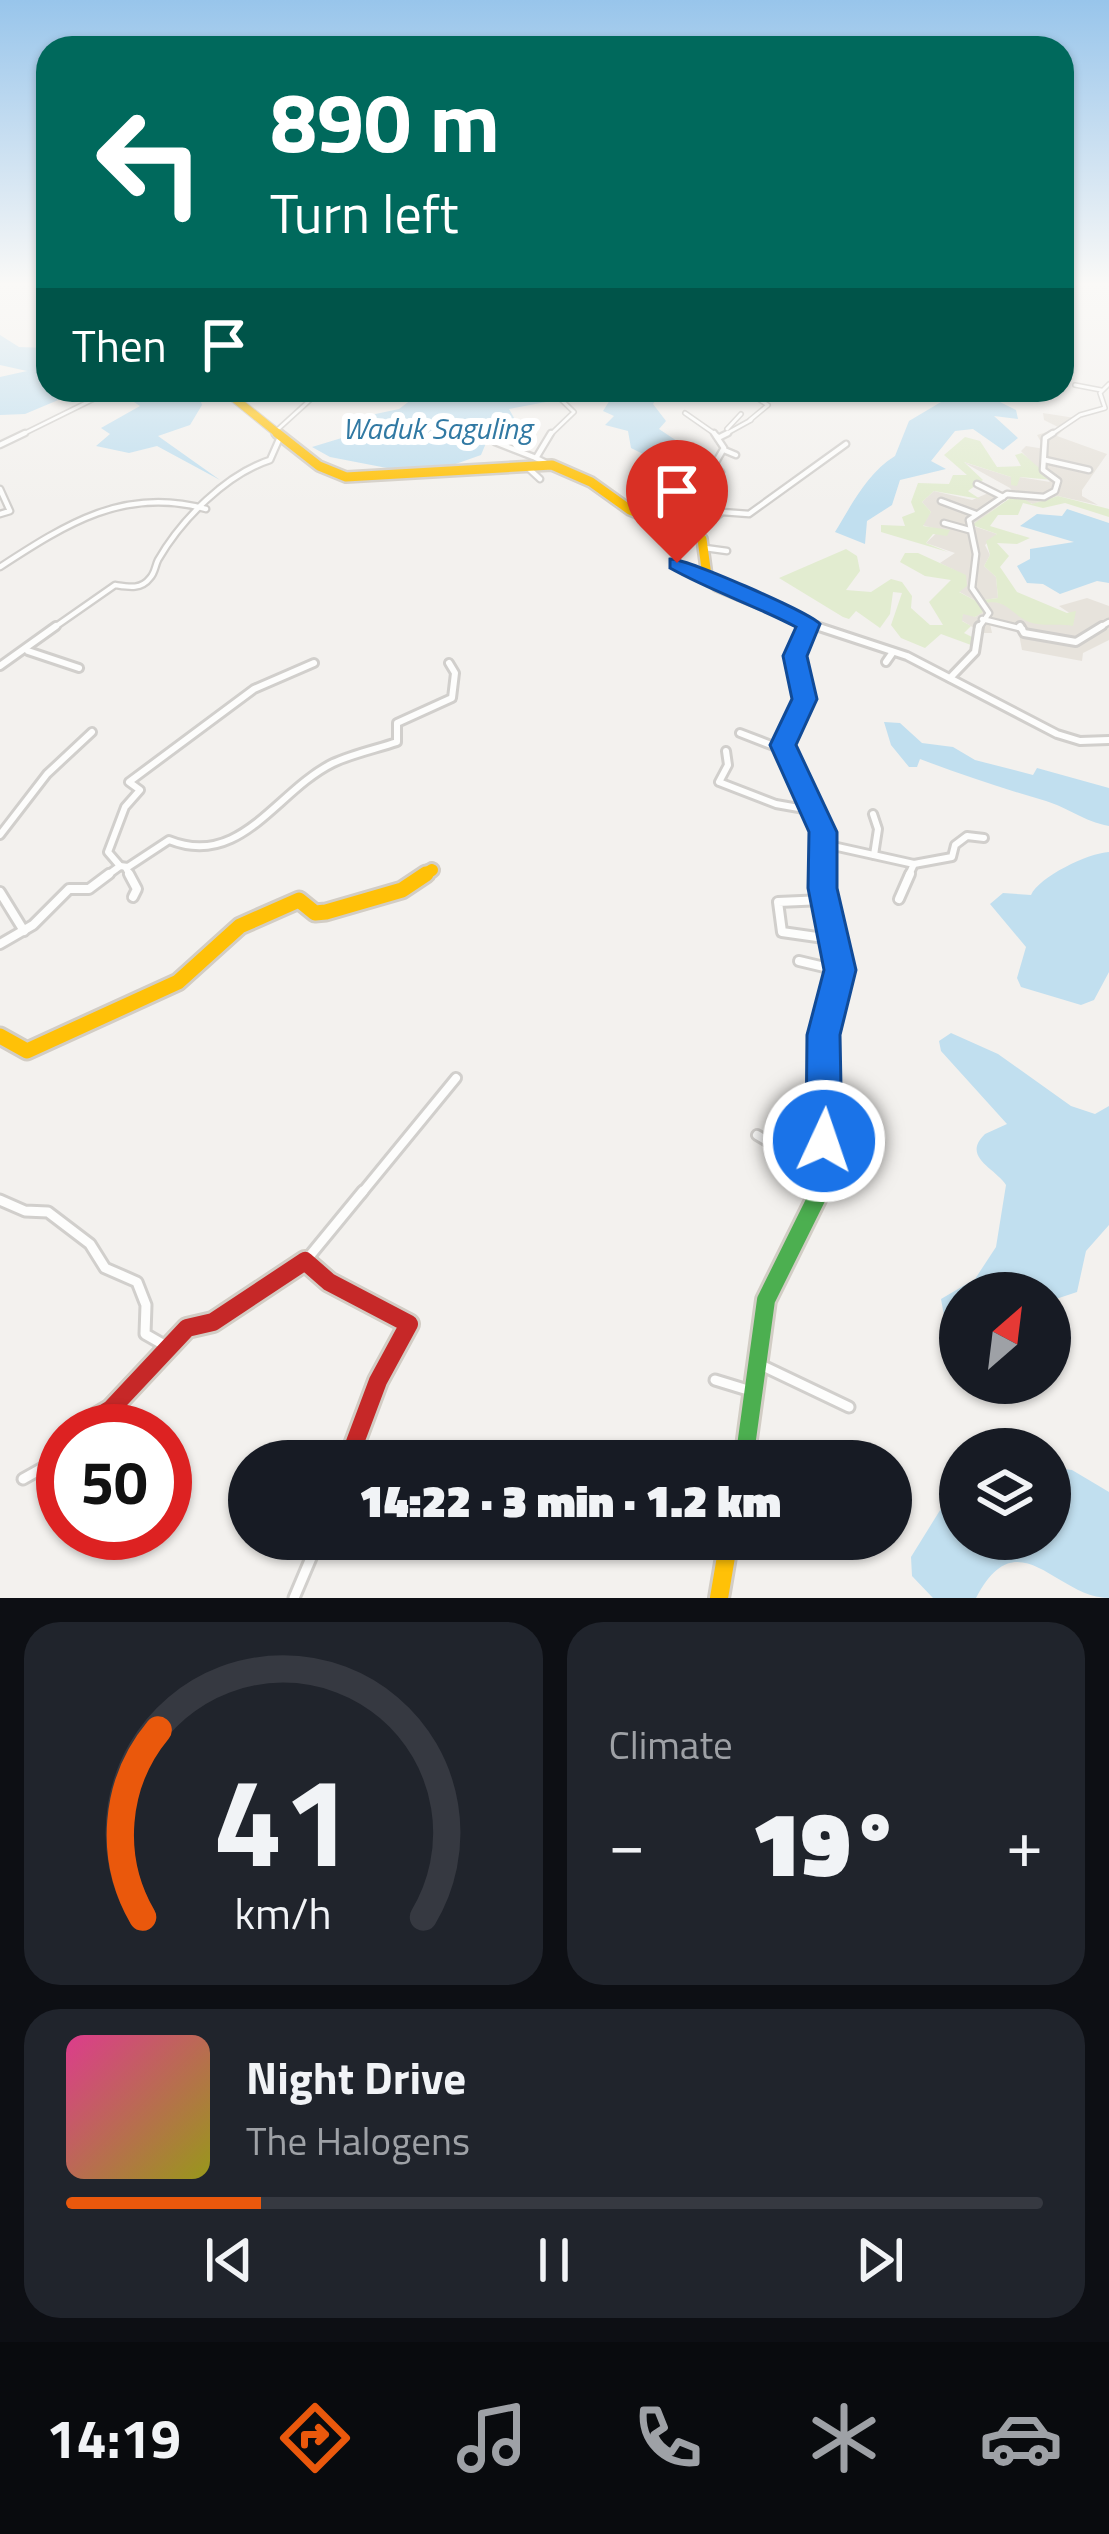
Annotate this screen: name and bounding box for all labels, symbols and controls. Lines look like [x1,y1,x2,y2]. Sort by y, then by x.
text: 890 m [270,57,500,185]
icon: left [72,84,228,240]
text: Turn left [270,172,459,254]
text: Then [72,311,167,379]
icon: arrive [191,312,257,378]
water label: Waduk Saguling [342,405,535,451]
pin [626,440,728,563]
icon: arrive [644,458,710,524]
position arrow [761,1078,887,1204]
north arrow [939,1272,1071,1404]
map controls [939,1272,1071,1560]
speed limit sign: 50 [36,1404,192,1560]
button: layers [939,1428,1071,1560]
text: 14:22 · 3 min · 1.2 km [359,1466,781,1534]
text: Climate [609,1715,733,1774]
text: 41 [213,1725,353,1914]
text: 19° [752,1774,900,1911]
text: − [609,1792,645,1893]
text: + [1006,1792,1043,1893]
text: km/h [235,1879,332,1945]
text: Night Drive [246,2043,466,2111]
text: The Halogens [246,2111,470,2170]
icon: previous [196,2227,262,2293]
icon: pause [521,2227,587,2293]
icon: next [847,2227,913,2293]
icon: directions [273,2396,357,2480]
icon: music [450,2396,534,2480]
icon: phone [626,2396,710,2480]
icon: climate [802,2396,886,2480]
icon: car [979,2396,1063,2480]
text: 14:19 [46,2397,181,2479]

